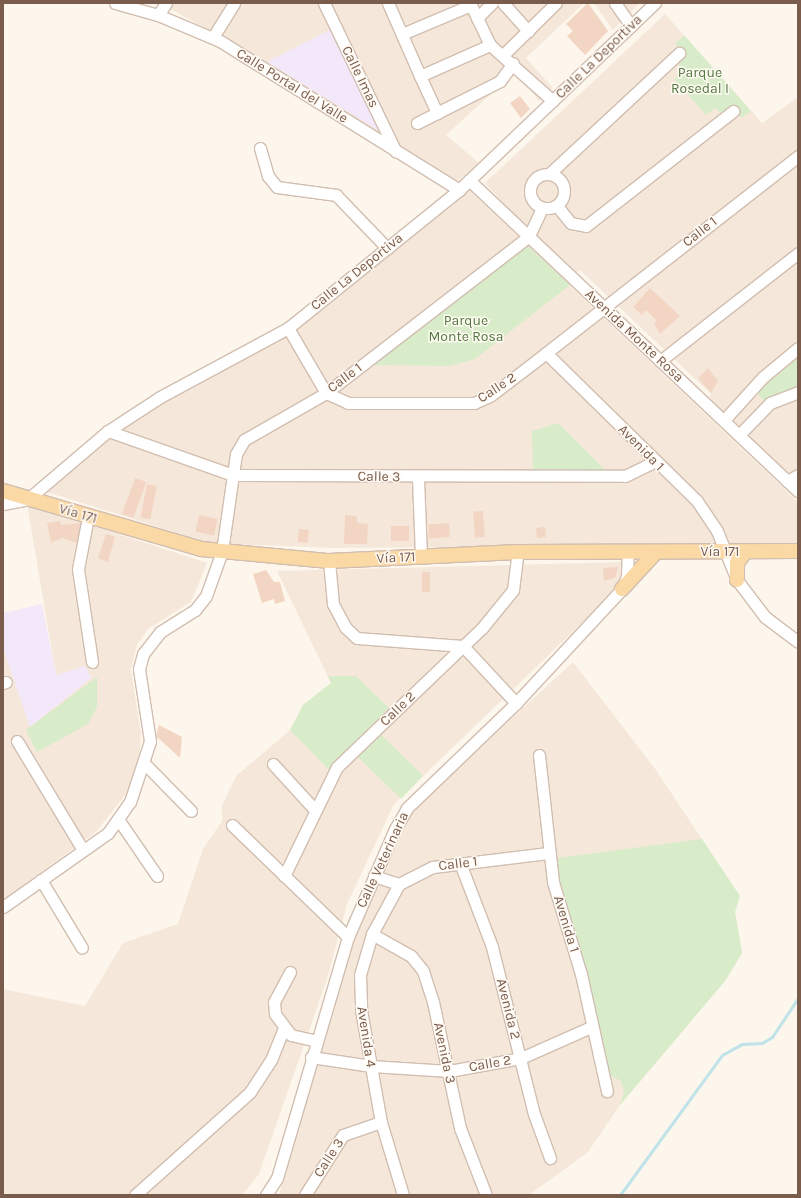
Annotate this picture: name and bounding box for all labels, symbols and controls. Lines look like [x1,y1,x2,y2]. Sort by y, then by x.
street label: Calle La Deportiva [552,11,646,103]
street label: Calle Imas [338,43,382,111]
street label: Calle Portal del Valle [233,45,351,127]
park label: Parque Rosedal I [671,65,729,98]
street label: Calle 1 [679,213,721,251]
street label: Calle La Deportiva [308,230,406,314]
street label: Avenida Monte Rosa [581,286,687,386]
park label: Parque Monte Rosa [428,313,504,346]
street label: Calle 1 [324,359,366,397]
street label: Calle 2 [474,369,520,407]
street label: Avenida 1 [614,421,668,475]
street label: Calle 3 [357,468,401,486]
street label: Vía 171 [57,501,99,527]
street label: Vía 171 [701,544,739,560]
street label: Vía 171 [376,549,416,567]
street label: Calle 2 [377,688,419,730]
street label: Calle Veterinaria [353,809,413,911]
street label: Calle 1 [437,853,479,875]
street label: Avenida 1 [549,894,583,954]
street label: Avenida 2 [492,977,524,1041]
street label: Avenida 4 [353,1005,379,1069]
street label: Avenida 3 [429,1021,459,1085]
street label: Calle 2 [467,1052,513,1076]
street label: Calle 3 [310,1135,348,1181]

